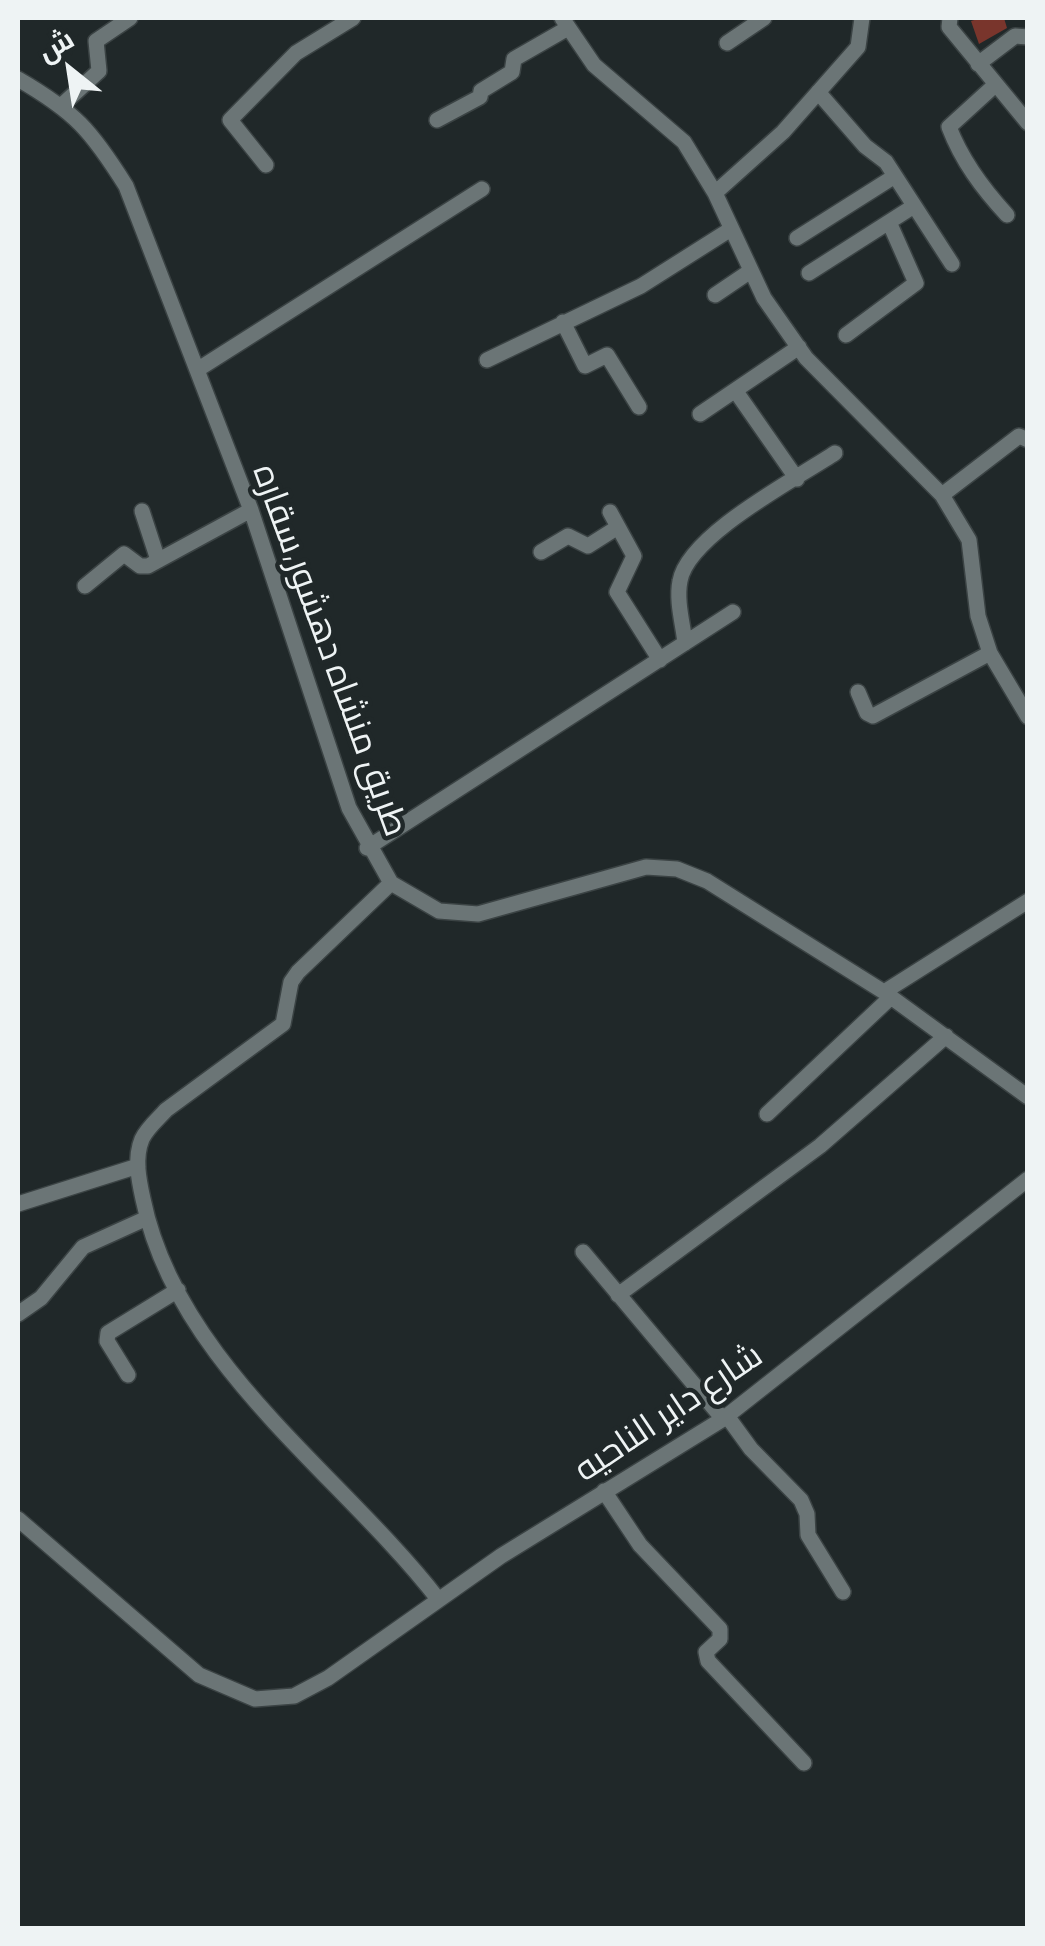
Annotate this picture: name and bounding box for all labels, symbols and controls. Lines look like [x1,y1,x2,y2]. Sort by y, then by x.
north arrow [20,20,120,120]
text: ش [31,20,79,68]
street label: طريق منشاه دهشور,سقاره [244,458,418,842]
street label: شارع داير الناحيه [566,1334,770,1490]

